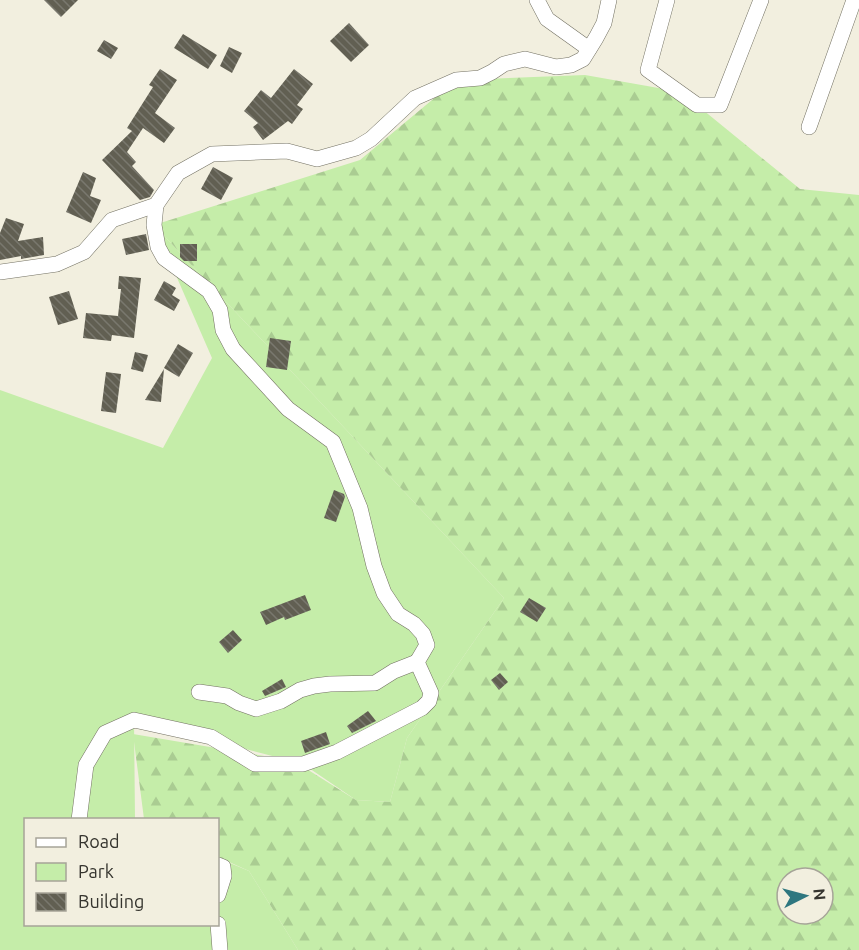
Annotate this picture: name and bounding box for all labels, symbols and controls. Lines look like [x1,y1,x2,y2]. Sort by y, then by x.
legend [24,818,219,926]
text: Road [78,831,120,851]
text: Park [78,861,114,881]
north arrow [775,866,835,926]
text: N [810,888,829,901]
text: Building [78,891,144,911]

